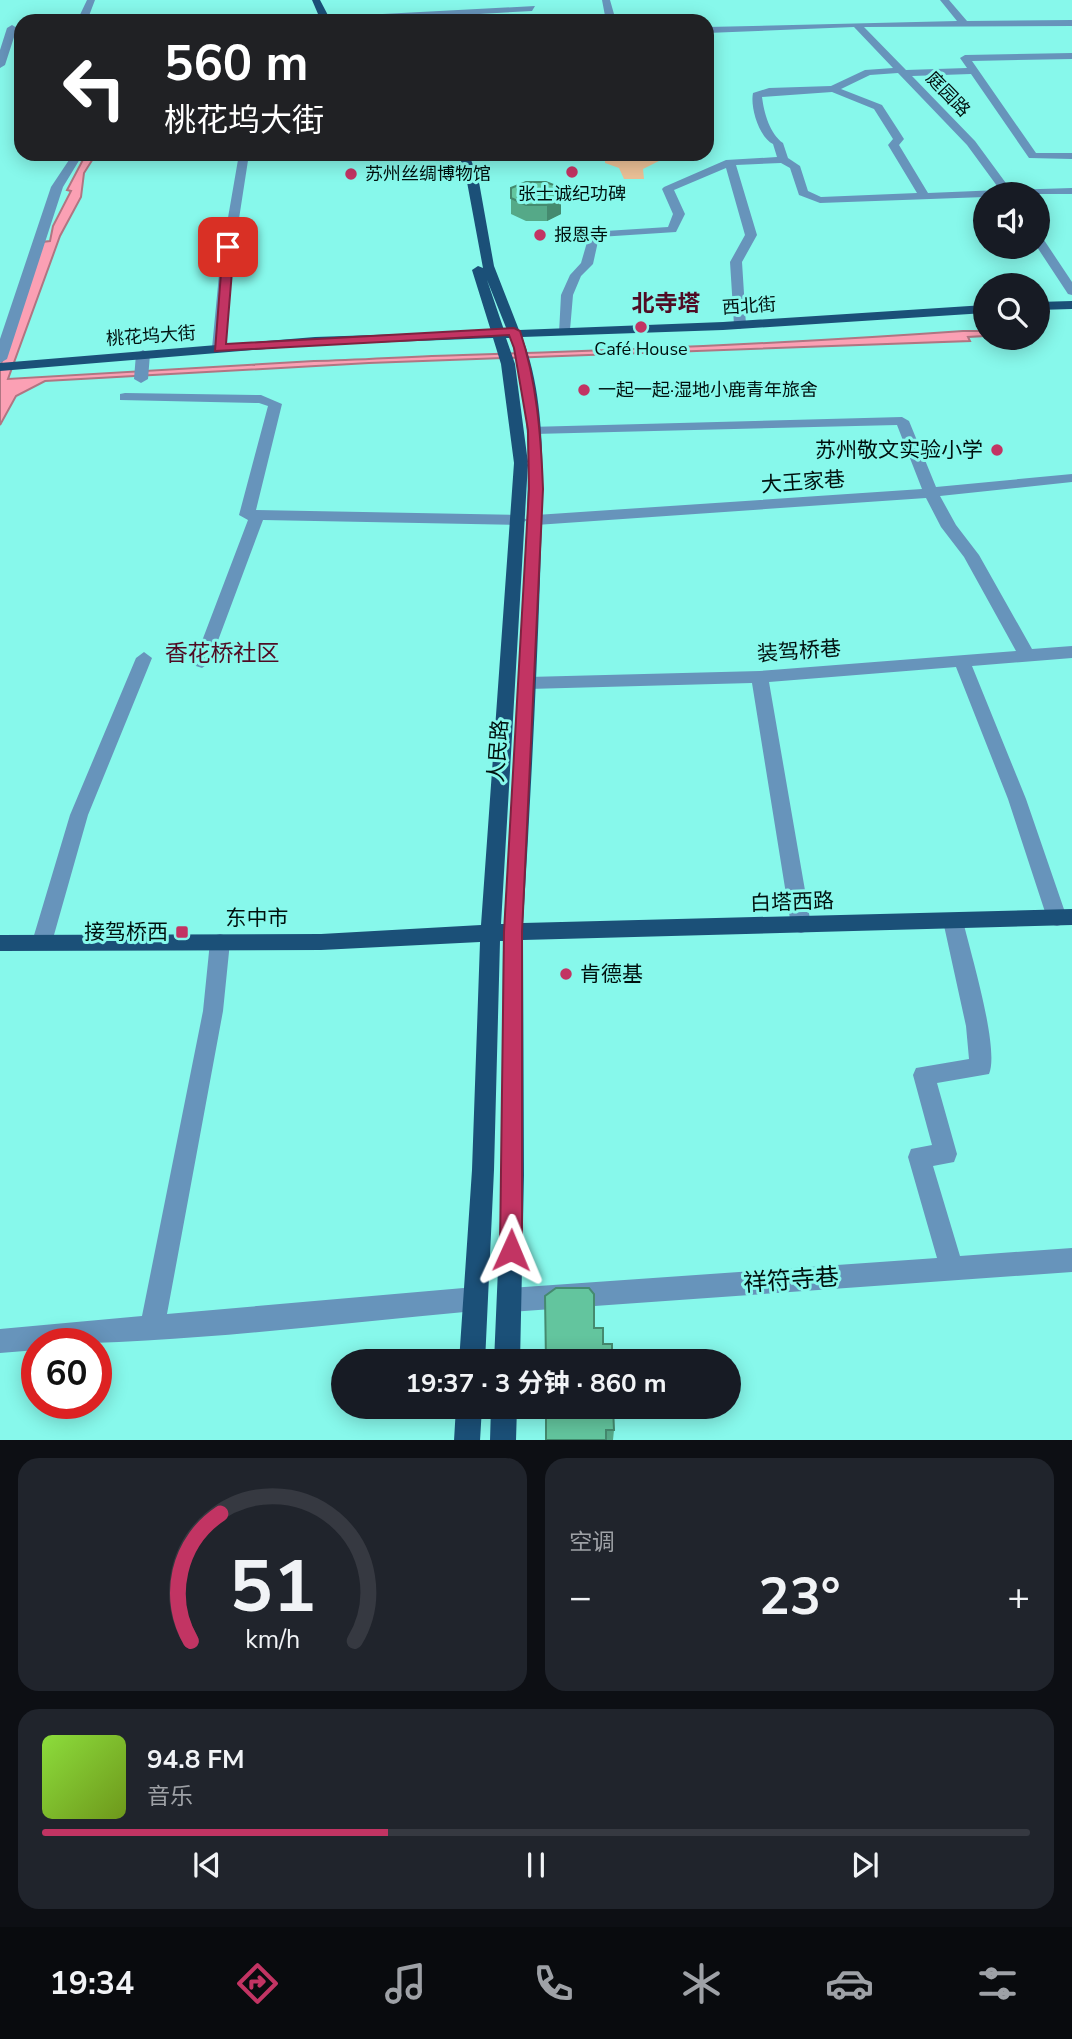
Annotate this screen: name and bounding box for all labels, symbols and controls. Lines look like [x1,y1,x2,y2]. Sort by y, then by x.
text: 560 m [164,30,308,97]
icon: left [49,42,140,133]
street label: 庭园路 [921,66,975,122]
text: 桃花坞大街 [164,99,324,142]
place label: 苏州丝绸博物馆 [365,162,491,186]
marker: 张士诚纪功碑 [564,164,580,180]
marker: 苏州丝绸博物馆 [343,166,359,182]
place label: 张士诚纪功碑 [518,182,626,206]
map controls [973,182,1050,350]
button: sound [973,182,1050,259]
pin [198,217,258,277]
place label: 报恩寺 [554,223,608,247]
marker: 报恩寺 [532,227,548,243]
icon: arrive [209,228,247,266]
button: search [973,273,1050,350]
district label: 北寺塔 [632,288,701,319]
street label: 西北街 [721,292,777,320]
marker: Café House [633,319,649,335]
street label: 桃花坞大街 [105,321,197,351]
place label: Café House [594,337,688,361]
place label: 一起一起·湿地小鹿青年旅舍 [598,378,818,402]
marker: 一起一起·湿地小鹿青年旅舍 [576,382,592,398]
place label: 苏州敬文实验小学 [815,436,983,464]
marker: 苏州敬文实验小学 [989,442,1005,458]
street label: 大王家巷 [760,465,846,499]
street label: 装驾桥巷 [756,634,842,668]
district label: 香花桥社区 [165,638,280,669]
street label: 人民路 [482,719,514,783]
street label: 白塔西路 [750,887,834,917]
street label: 东中市 [226,904,289,932]
place label: 接驾桥西 [84,918,168,946]
marker: 接驾桥西 [174,924,190,940]
place label: 肯德基 [580,960,643,988]
marker: 肯德基 [558,966,574,982]
position arrow [474,1213,548,1287]
street label: 祥符寺巷 [742,1261,840,1299]
speed limit sign: 60 [21,1328,112,1419]
text: 19:37 · 3 分钟 · 860 m [405,1366,667,1401]
text: 空调 [569,1527,615,1558]
text: 51 [229,1537,316,1637]
text: 23° [758,1561,841,1632]
text: − [569,1572,592,1623]
text: + [1007,1572,1030,1623]
text: km/h [245,1622,300,1656]
text: 94.8 FM [147,1742,244,1777]
text: 音乐 [147,1781,193,1812]
icon: previous [188,1846,226,1884]
icon: pause [517,1846,555,1884]
icon: next [846,1846,884,1884]
icon: directions [233,1959,282,2008]
icon: music [381,1959,430,2008]
icon: phone [529,1959,578,2008]
icon: climate [677,1959,726,2008]
icon: car [825,1959,874,2008]
icon: filters [973,1959,1022,2008]
text: 19:34 [50,1962,134,2005]

